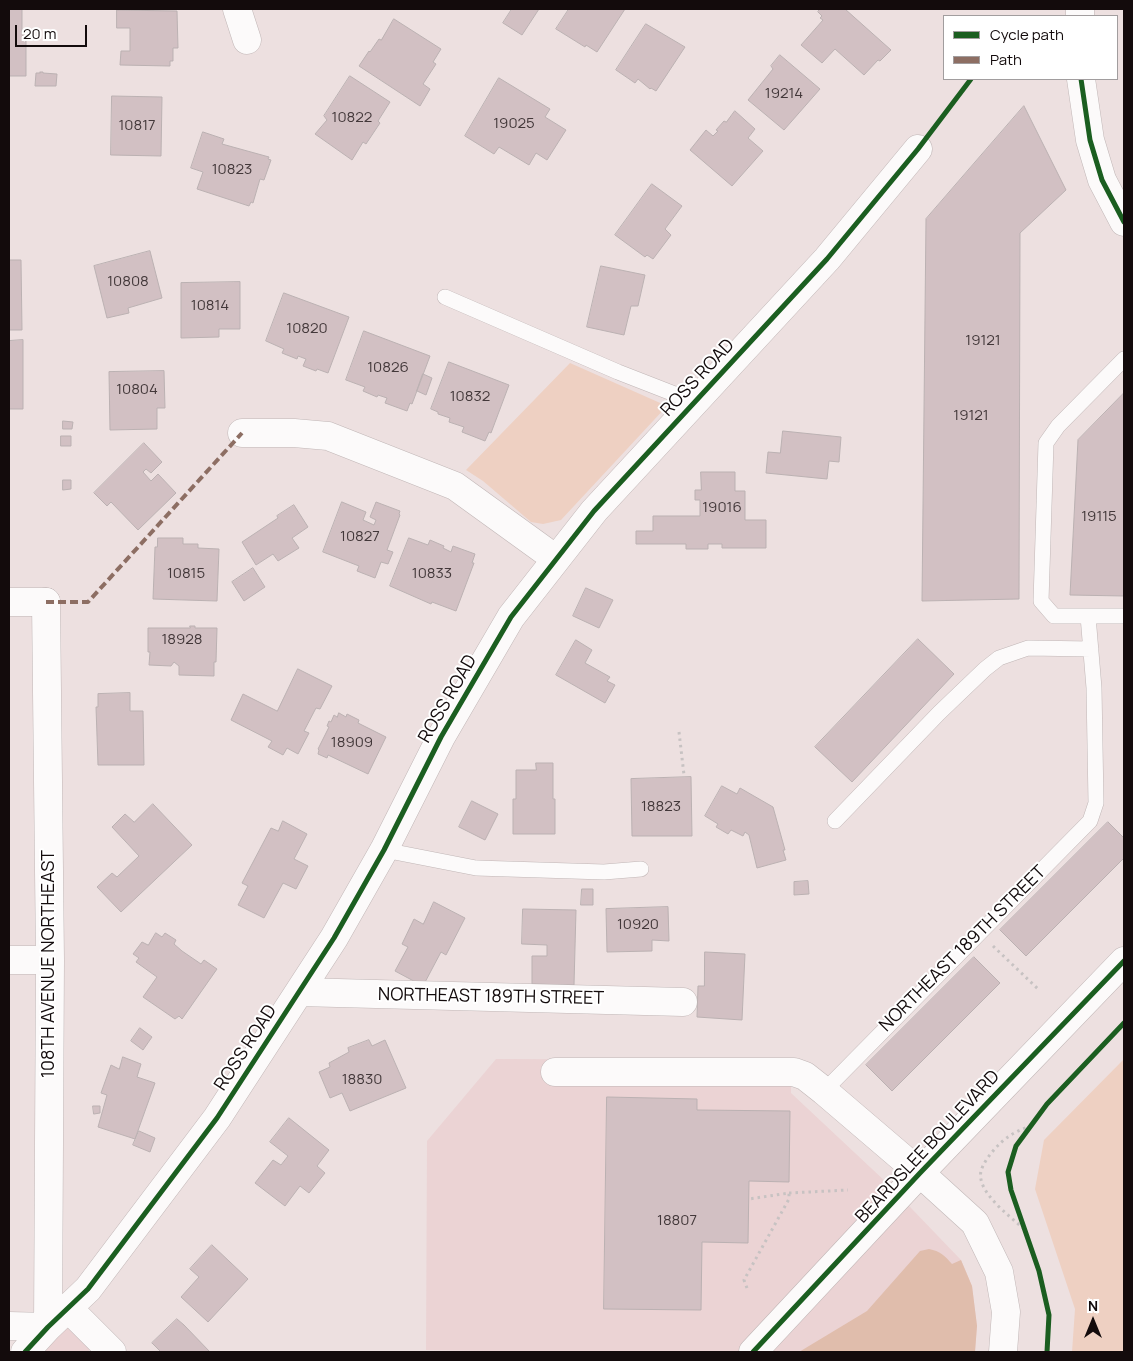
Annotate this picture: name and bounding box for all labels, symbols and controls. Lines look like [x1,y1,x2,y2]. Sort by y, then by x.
scale bar [18,15,90,47]
legend [943,15,1118,80]
text: 20 m [23,23,56,44]
text: Cycle path [990,24,1064,45]
text: Path [990,49,1022,70]
house number: 19214 [765,85,803,103]
house number: 10822 [332,109,372,127]
house number: 19025 [493,115,535,133]
house number: 10817 [118,117,156,135]
house number: 10823 [212,161,252,179]
house number: 10808 [107,273,149,291]
house number: 10814 [191,297,229,315]
house number: 10820 [286,320,328,338]
house number: 19121 [965,332,1001,350]
street label: ROSS ROAD [657,335,739,421]
house number: 10826 [367,359,409,377]
house number: 10804 [116,381,158,399]
house number: 10832 [450,388,490,406]
house number: 19121 [953,407,989,425]
house number: 19016 [702,499,742,517]
house number: 19115 [1081,508,1117,526]
house number: 10827 [340,528,380,546]
house number: 10815 [167,565,205,583]
house number: 10833 [412,565,452,583]
house number: 18928 [161,631,203,649]
street label: ROSS ROAD [414,651,482,747]
house number: 18909 [331,734,373,752]
house number: 18823 [641,798,681,816]
street label: 108TH AVENUE NORTHEAST [38,850,60,1078]
street label: NORTHEAST 189TH STREET [875,861,1051,1037]
house number: 10920 [617,916,659,934]
street label: NORTHEAST 189TH STREET [378,984,604,1010]
street label: ROSS ROAD [210,1001,282,1095]
street label: BEARDSLEE BOULEVARD [852,1066,1004,1228]
house number: 18830 [342,1071,382,1089]
house number: 18807 [657,1212,697,1230]
north arrow [1068,1296,1118,1346]
text: N [1088,1296,1098,1315]

